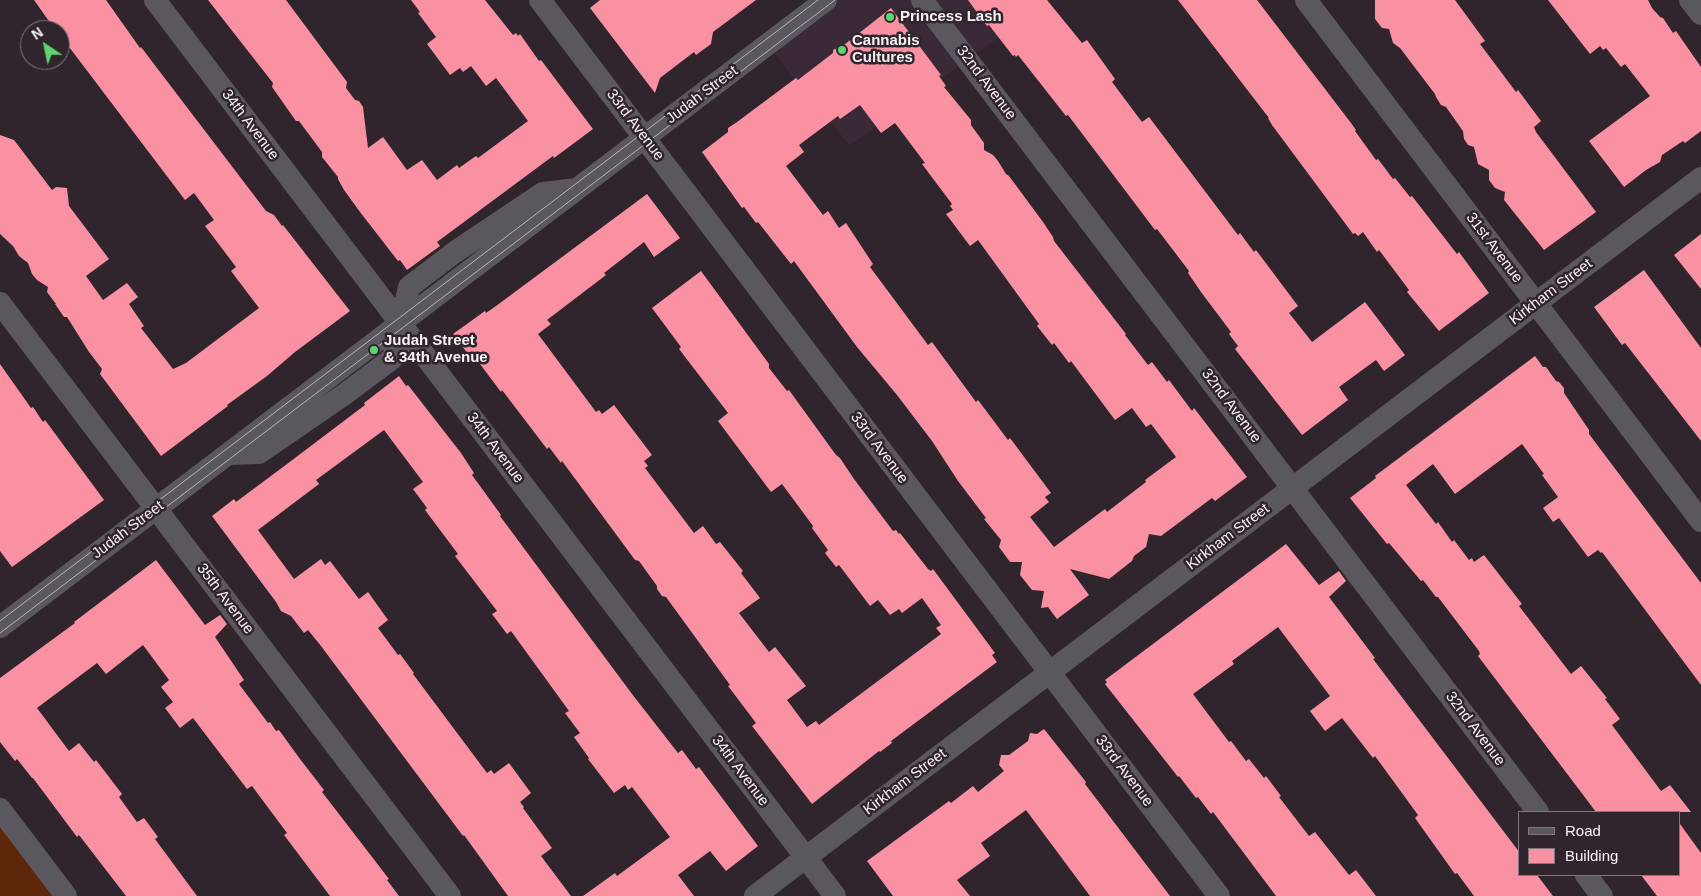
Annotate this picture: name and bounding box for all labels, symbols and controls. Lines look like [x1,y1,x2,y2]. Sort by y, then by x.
place label: Princess Lash [900,8,1002,26]
marker: Princess Lash [884,11,896,23]
north arrow [20,20,70,70]
text: N [29,24,46,43]
place label: Cannabis Cultures [852,32,920,67]
street label: 32nd Avenue [952,42,1020,124]
marker: Cannabis Cultures [836,44,848,56]
street label: Judah Street [663,62,741,128]
street label: 34th Avenue [218,86,282,164]
street label: 33rd Avenue [602,86,668,164]
street label: 31st Avenue [1462,209,1526,287]
street label: Kirkham Street [1506,255,1596,329]
place label: Judah Street & 34th Avenue [384,332,488,367]
marker: Judah Street & 34th Avenue [368,344,380,356]
street label: 32nd Avenue [1197,365,1265,447]
street label: 34th Avenue [463,409,527,487]
street label: 33rd Avenue [846,409,912,487]
street label: Judah Street [89,497,167,563]
street label: Kirkham Street [1183,500,1273,574]
street label: 35th Avenue [193,560,257,638]
street label: 32nd Avenue [1441,688,1509,770]
street label: 34th Avenue [708,732,772,810]
street label: 33rd Avenue [1091,732,1157,810]
street label: Kirkham Street [860,745,950,819]
legend [1518,811,1681,876]
text: Road [1565,822,1601,839]
text: Building [1565,847,1618,864]

